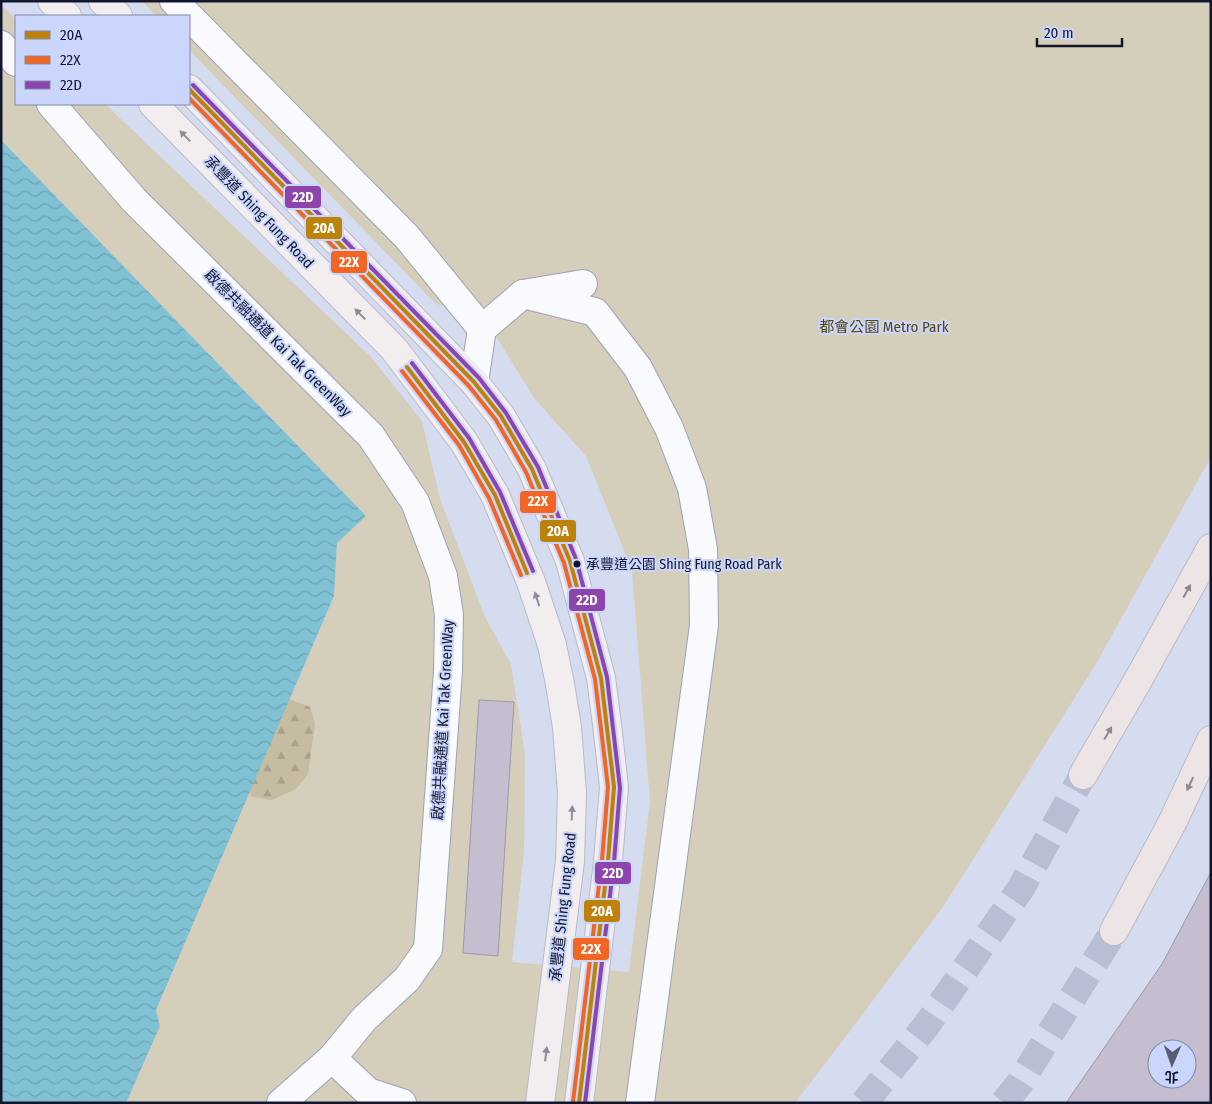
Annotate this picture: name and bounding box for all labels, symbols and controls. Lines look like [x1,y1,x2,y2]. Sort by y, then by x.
legend [15,15,190,105]
scale bar [1037,15,1122,47]
text: 20 m [1044,24,1074,42]
text: 20A [60,26,82,44]
text: 22X [60,51,81,69]
text: 22D [60,76,82,94]
one-way arrow [179,130,191,142]
street label: 承豐道 Shing Fung Road [201,152,317,272]
line badge: 22D [284,185,322,209]
text: 22D [291,189,314,206]
line badge: 20A [305,216,343,240]
text: 20A [312,220,335,237]
line badge: 22X [330,250,368,274]
text: 22X [338,254,360,271]
street label: 啟德共融通道 Kai Tak GreenWay [201,266,356,421]
one-way arrow [354,308,366,320]
park label: 都會公園 Metro Park [819,318,949,336]
line badge: 22X [519,490,557,514]
text: 22X [527,493,549,510]
line badge: 20A [539,519,577,543]
text: 20A [546,523,569,540]
place label: 承豐道公園 Shing Fung Road Park [586,556,782,573]
marker: 承豐道公園 Shing Fung Road Park [572,559,582,569]
one-way arrow [1183,584,1191,598]
line badge: 22D [568,588,606,612]
one-way arrow [533,591,541,606]
text: 22D [575,592,598,609]
street label: 啟德共融通道 Kai Tak GreenWay [429,619,457,821]
one-way arrow [1103,726,1112,739]
one-way arrow [1186,777,1194,791]
one-way arrow [568,805,576,821]
street label: 承豐道 Shing Fung Road [546,832,580,982]
line badge: 22D [594,861,632,885]
text: 22D [601,865,624,882]
line badge: 20A [583,899,621,923]
text: 20A [590,903,613,920]
line badge: 22X [572,937,610,961]
text: 22X [580,941,602,958]
north arrow [1147,1039,1197,1089]
one-way arrow [542,1046,550,1062]
text: 北 [1164,1068,1179,1085]

